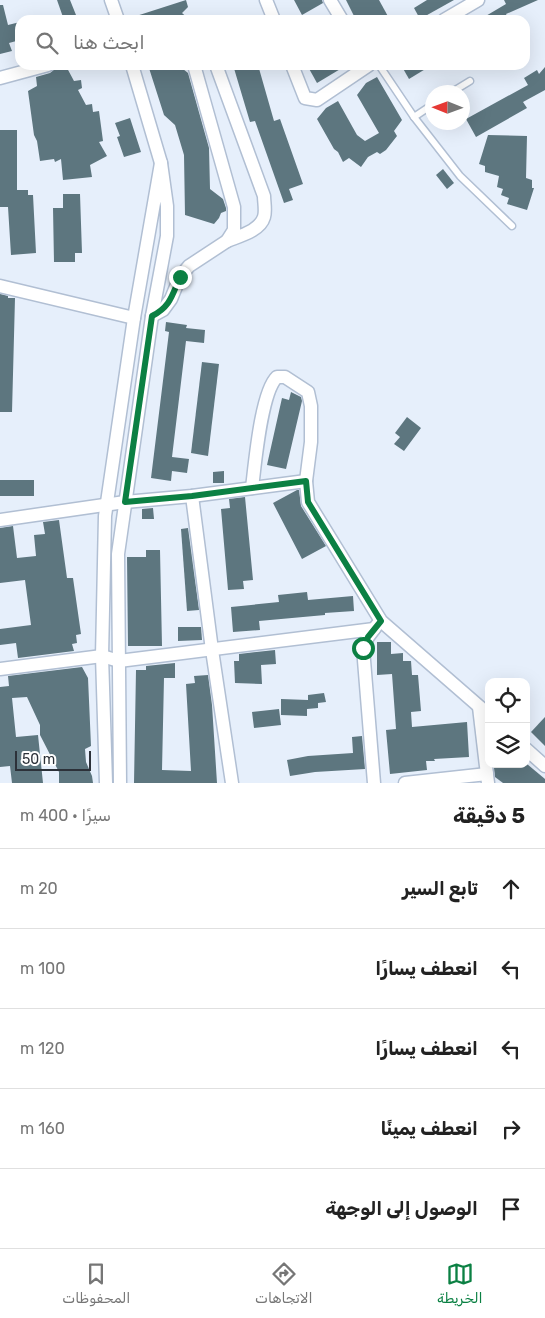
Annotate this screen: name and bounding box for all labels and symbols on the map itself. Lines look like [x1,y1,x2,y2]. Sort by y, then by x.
north arrow [425,85,470,130]
route end [169,266,192,289]
route start [352,637,375,660]
scale bar [15,748,91,771]

